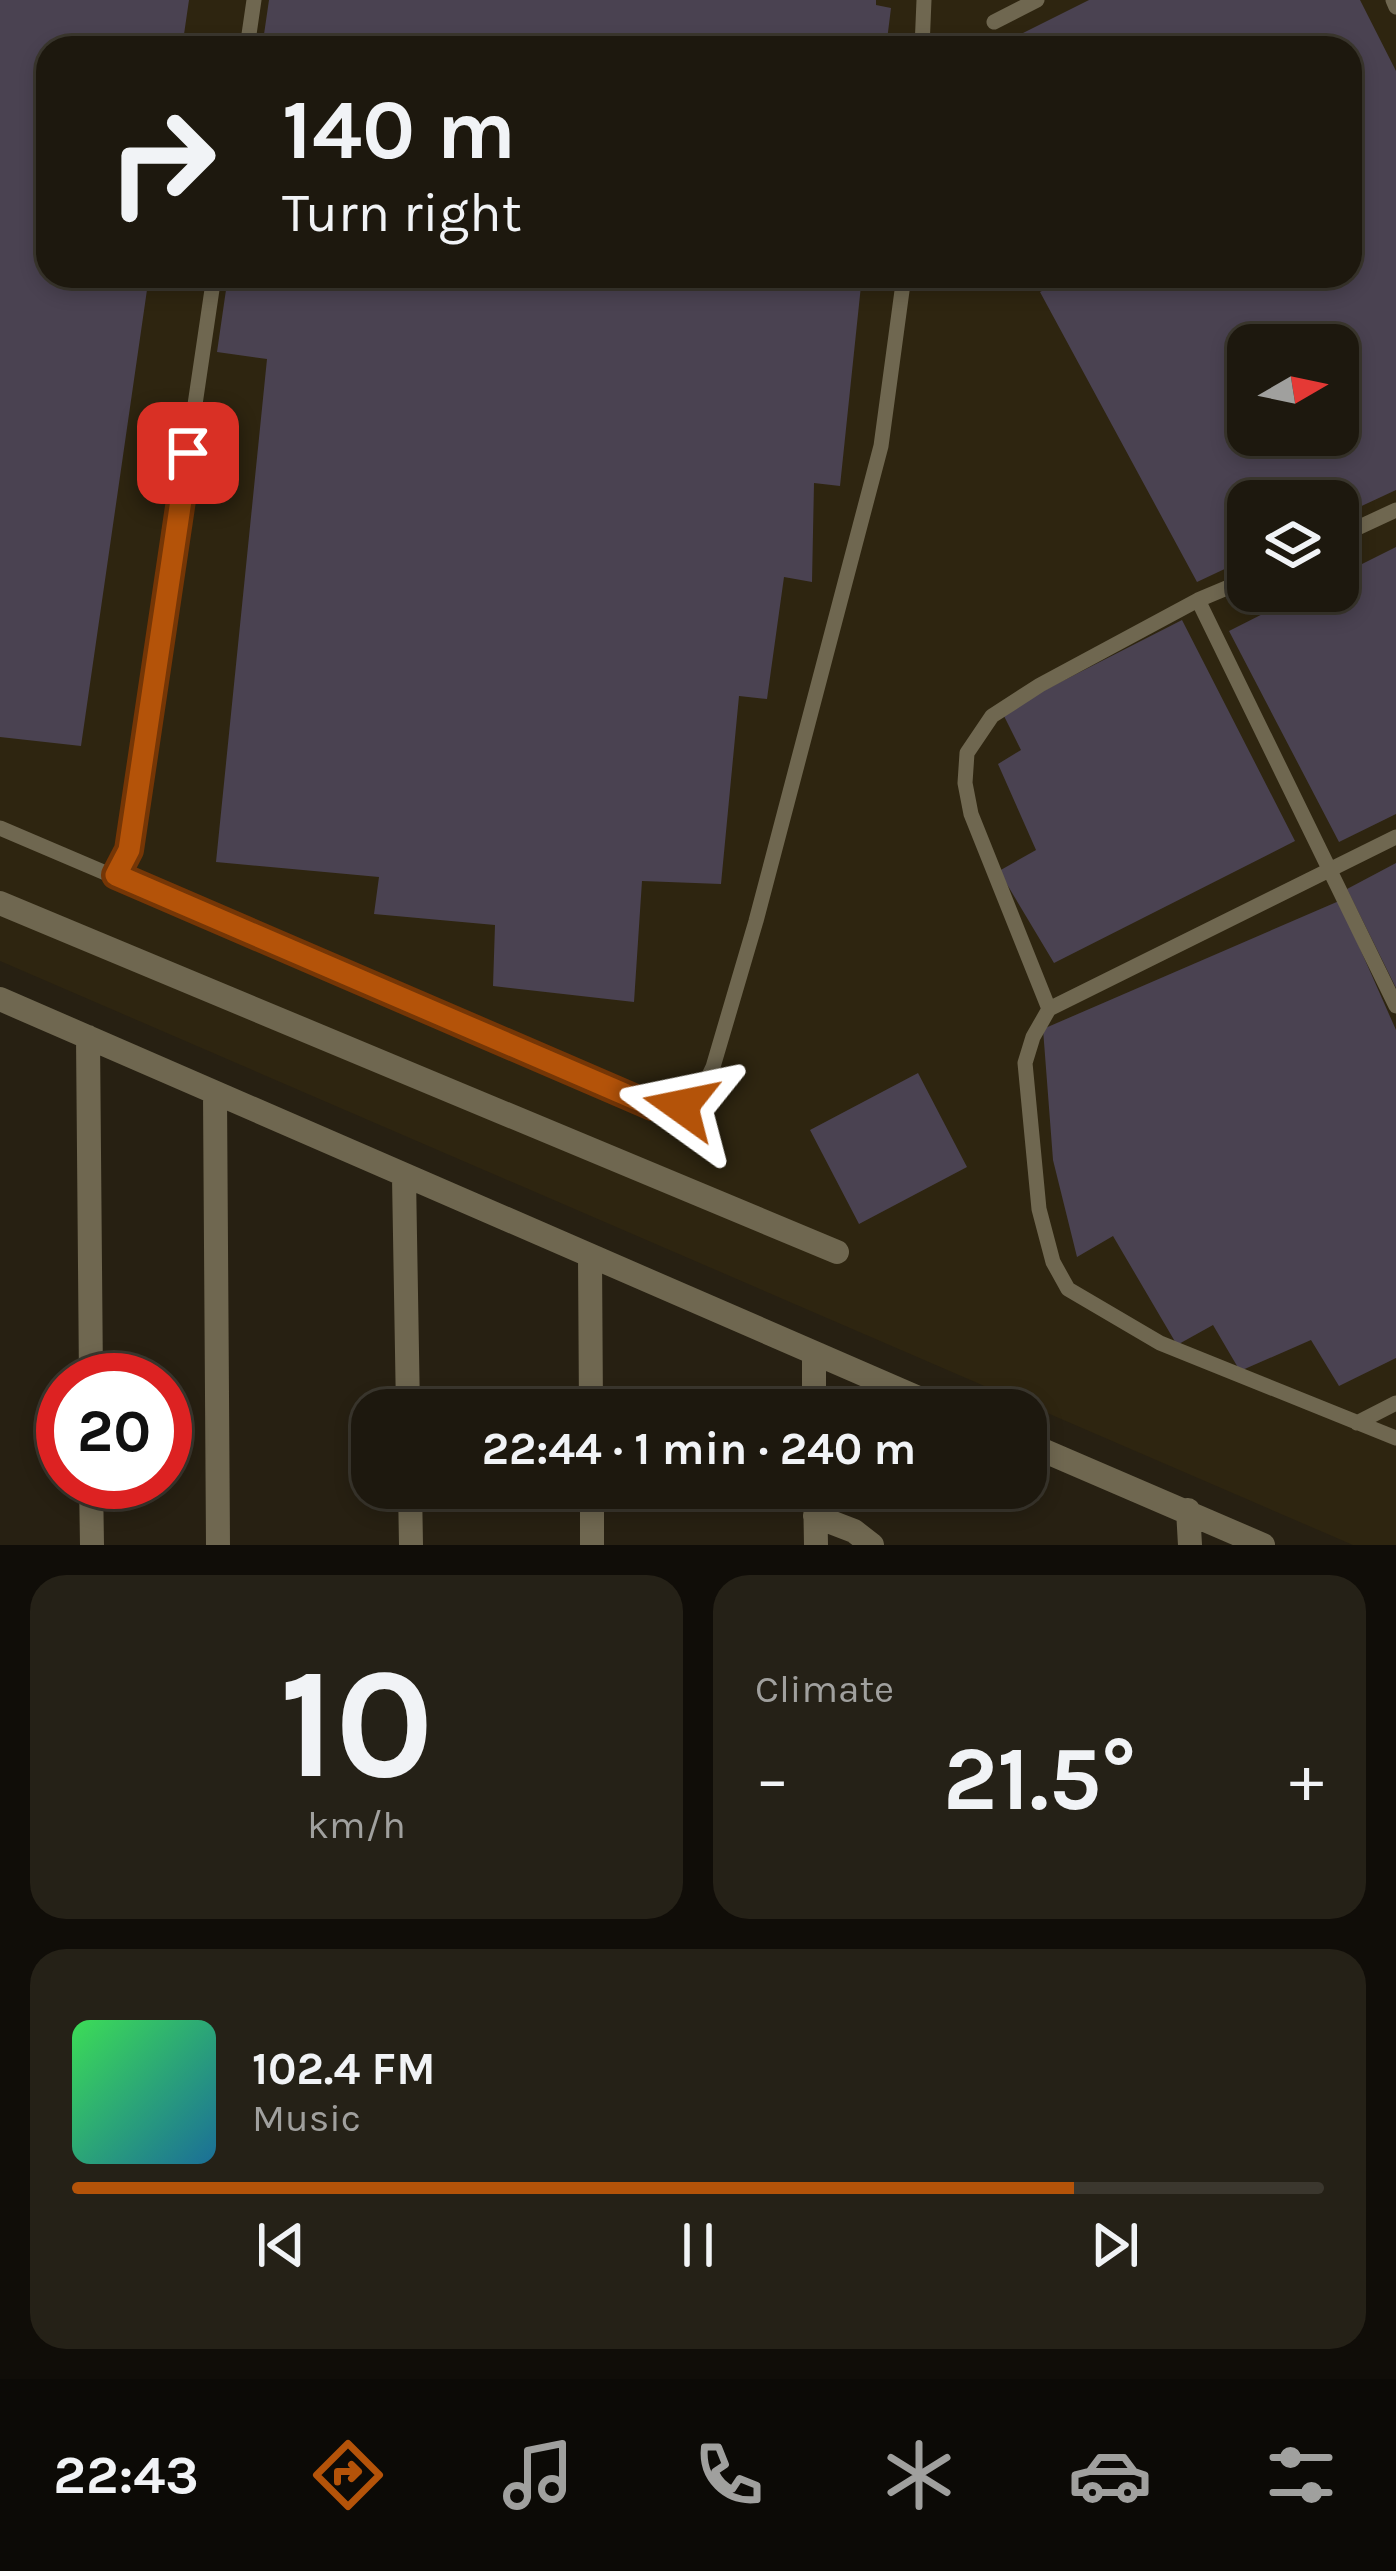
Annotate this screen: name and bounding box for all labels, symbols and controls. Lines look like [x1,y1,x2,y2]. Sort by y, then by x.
text: 140 m [282,81,516,179]
icon: right [84,84,240,240]
text: Turn right [282,181,522,245]
north arrow [1227,324,1359,456]
map controls [1227,324,1359,612]
pin [137,402,239,504]
icon: arrive [155,420,221,486]
button: layers [1227,480,1359,612]
position arrow [618,1043,744,1169]
speed limit sign: 20 [36,1353,192,1509]
text: 22:44 · 1 min · 240 m [482,1423,916,1475]
text: 10 [279,1633,434,1815]
text: Climate [755,1666,894,1712]
text: 21.5° [943,1726,1136,1832]
text: − [755,1740,790,1818]
text: + [1289,1740,1324,1818]
text: km/h [307,1802,406,1848]
text: 102.4 FM [252,2043,436,2095]
text: Music [252,2095,361,2141]
icon: previous [248,2212,314,2278]
icon: pause [665,2212,731,2278]
icon: next [1082,2212,1148,2278]
icon: directions [306,2433,390,2517]
icon: music [496,2433,580,2517]
icon: phone [687,2433,771,2517]
icon: climate [877,2433,961,2517]
icon: car [1068,2433,1152,2517]
icon: filters [1259,2433,1343,2517]
text: 22:43 [53,2443,199,2507]

